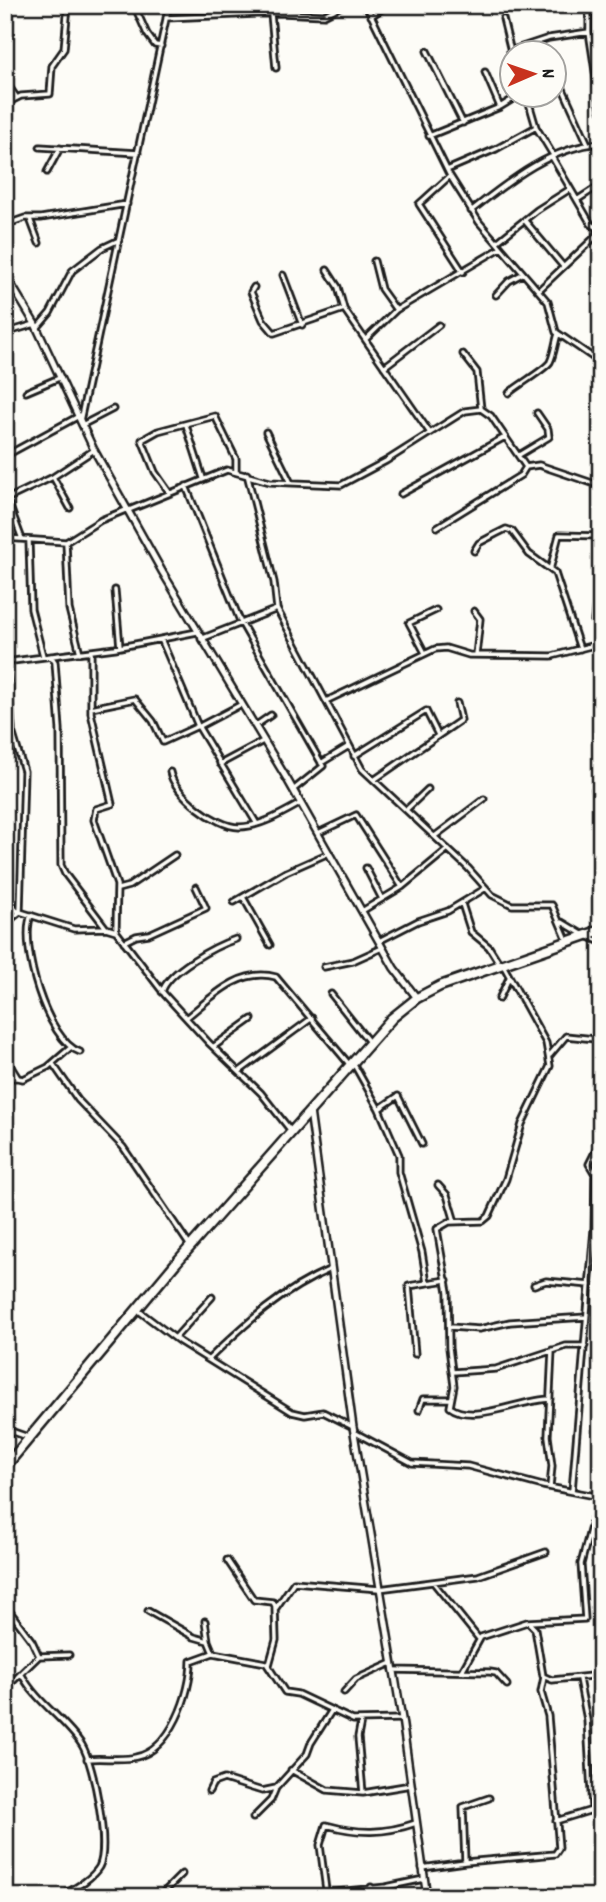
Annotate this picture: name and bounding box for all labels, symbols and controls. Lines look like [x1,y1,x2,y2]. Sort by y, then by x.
north arrow [498,38,568,108]
text: N [533,68,560,79]

